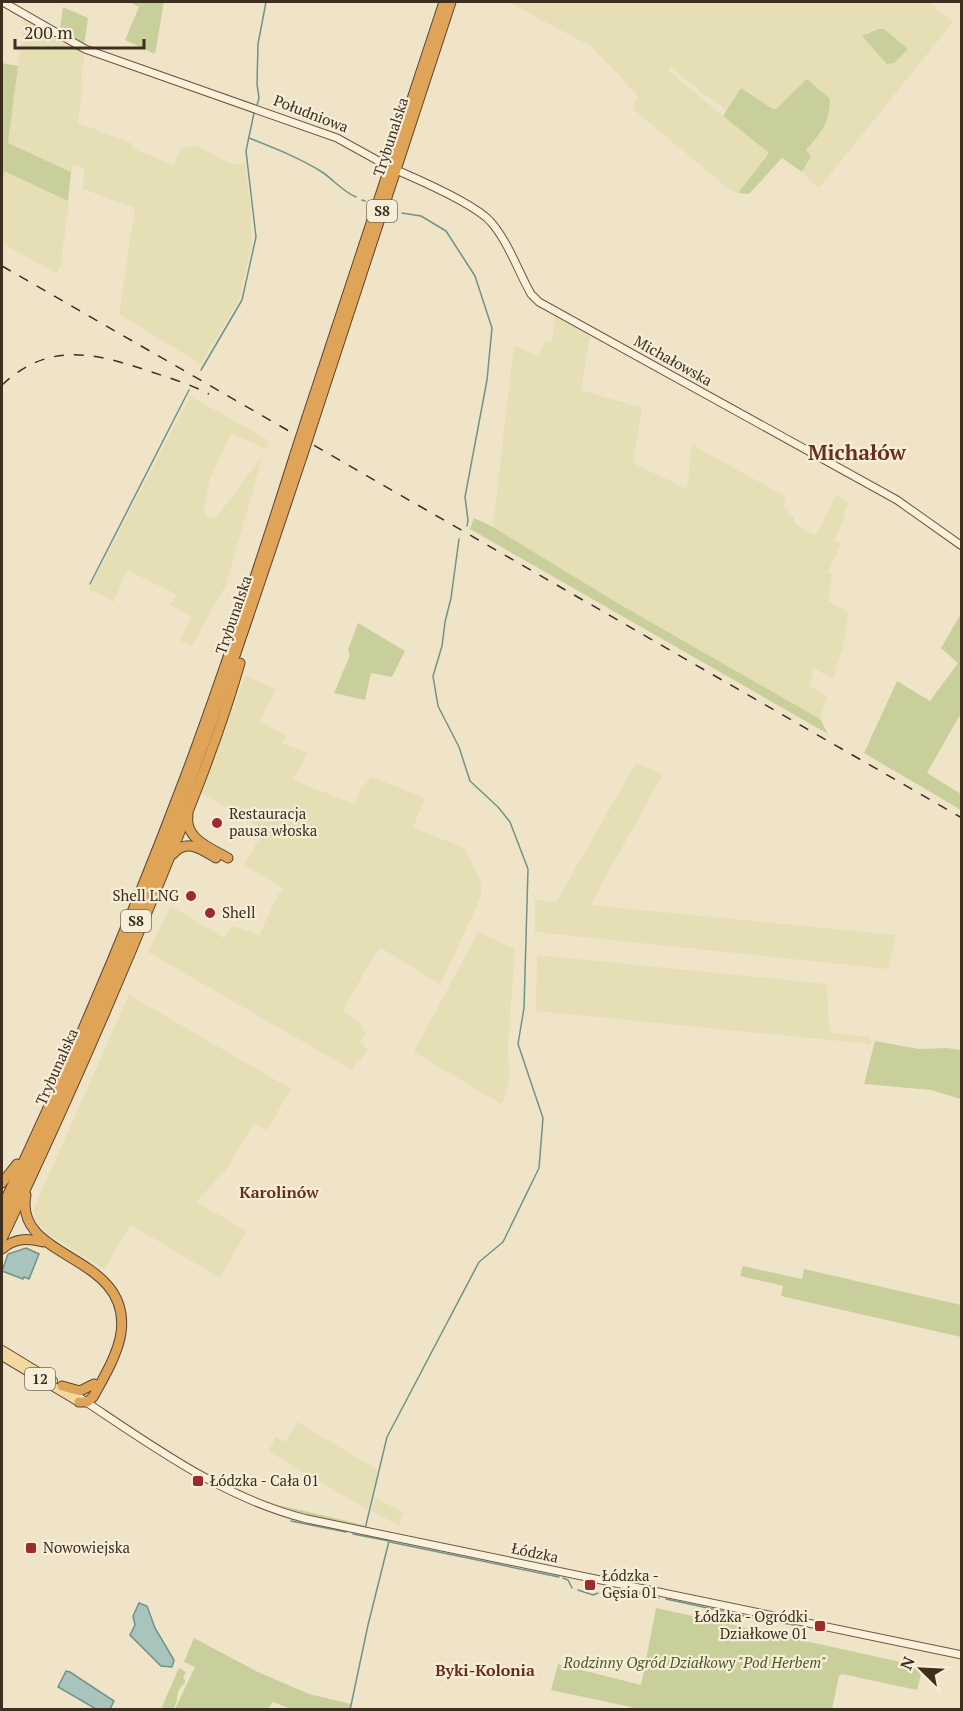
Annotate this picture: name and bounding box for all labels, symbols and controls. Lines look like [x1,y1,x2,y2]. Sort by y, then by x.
scale bar [15,12,144,50]
text: 200 m [24,20,73,44]
street label: Południowa [271,90,352,137]
street label: Trybunalska [368,94,412,179]
road number: S8 [367,200,397,222]
street label: Michałowska [631,330,717,390]
district label: Michałów [808,438,906,466]
street label: Trybunalska [210,572,256,657]
place label: Restauracja pausa włoska [229,803,318,840]
marker: Restauracja pausa włoska [210,816,224,830]
place label: Shell LNG [112,885,180,905]
marker: Shell LNG [184,889,198,903]
place label: Shell [222,902,255,922]
marker: Shell [203,906,217,920]
road number: S8 [121,910,151,932]
street label: Trybunalska [30,1025,82,1108]
district label: Karolinów [239,1181,319,1203]
road number: 12 [25,1368,55,1390]
place label: Łódzka - Cała 01 [210,1470,319,1490]
marker: Łódzka - Cała 01 [191,1474,205,1488]
place label: Nowowiejska [43,1537,130,1557]
street label: Łódzka [510,1537,561,1567]
marker: Nowowiejska [24,1541,38,1555]
place label: Łódzka - Gęsia 01 [602,1565,659,1602]
marker: Łódzka - Gęsia 01 [583,1578,597,1592]
place label: Łódzka - Ogródki Działkowe 01 [694,1606,808,1643]
marker: Łódzka - Ogródki Działkowe 01 [813,1619,827,1633]
north arrow [891,1639,951,1699]
park label: Rodzinny Ogród Działkowy "Pod Herbem" [563,1652,826,1672]
text: N [895,1653,920,1673]
district label: Byki-Kolonia [435,1659,535,1681]

